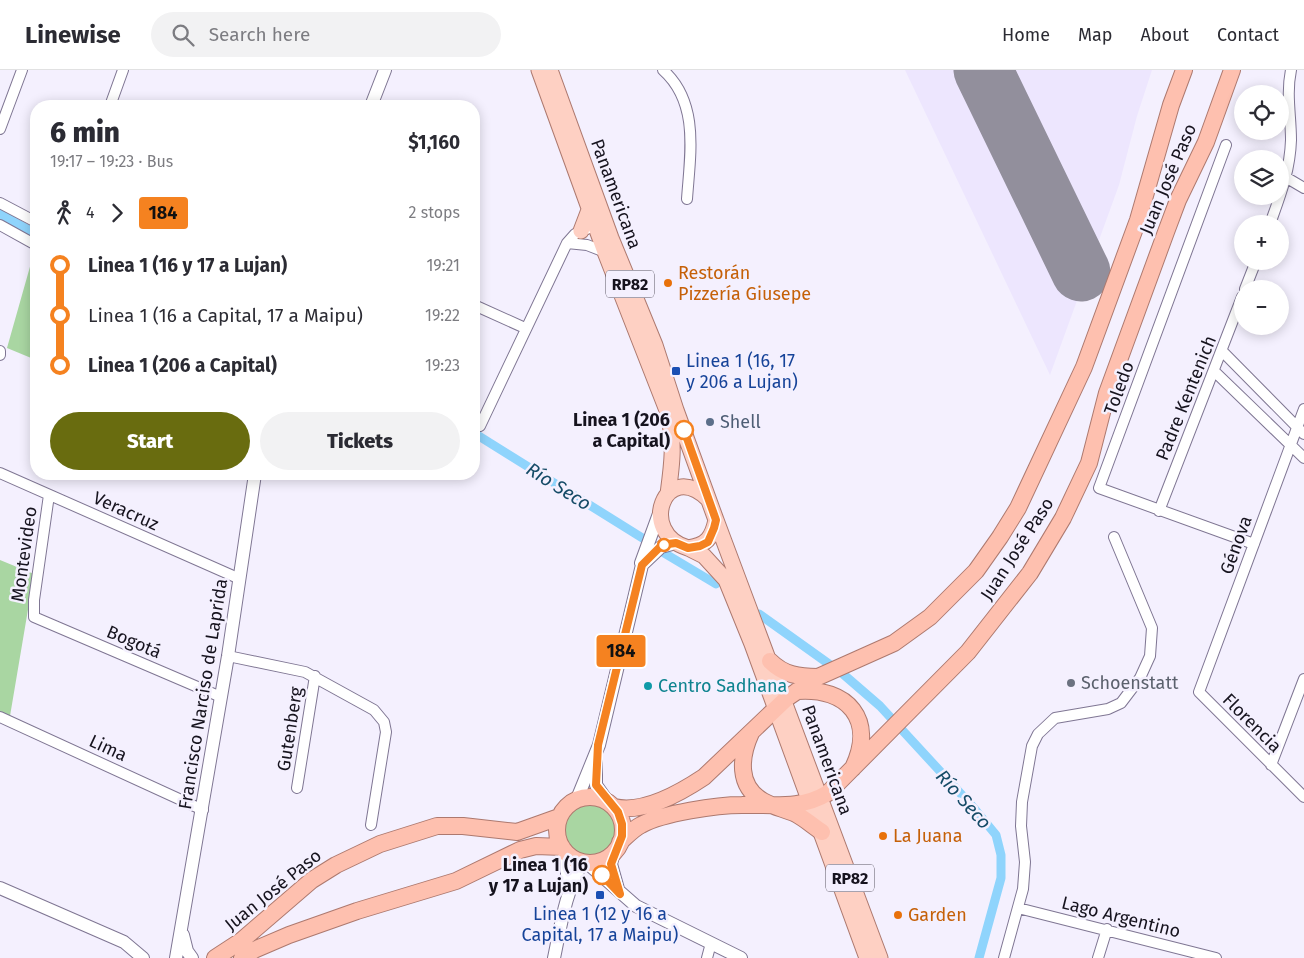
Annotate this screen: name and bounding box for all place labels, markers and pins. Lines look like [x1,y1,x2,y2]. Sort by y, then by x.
place label: Restorán Pizzería Giusepe [678,262,811,305]
marker: Restorán Pizzería Giusepe [662,277,674,289]
place label: Linea 1 (16, 17 y 206 a Lujan) [686,350,798,393]
marker: Linea 1 (16, 17 y 206 a Lujan) [670,365,682,377]
place label: Linea 1 (206 a Capital) [573,409,670,452]
place label: Shell [720,411,761,433]
marker: Shell [704,416,716,428]
marker: Linea 1 (206 a Capital) [674,420,694,440]
unlabelled marker [657,538,671,552]
place label: Schoenstatt [1081,672,1179,694]
place label: Centro Sadhana [658,675,787,697]
marker: Schoenstatt [1065,677,1077,689]
marker: Centro Sadhana [642,680,654,692]
place label: La Juana [893,825,962,847]
marker: La Juana [877,830,889,842]
place label: Linea 1 (16 y 17 a Lujan) [488,854,588,897]
marker: Linea 1 (16 y 17 a Lujan) [592,865,612,885]
marker: Linea 1 (12 y 16 a Capital, 17 a Maipu) [594,889,606,901]
place label: Linea 1 (12 y 16 a Capital, 17 a Maipu) [522,903,679,946]
place label: Garden [908,904,967,926]
marker: Garden [892,909,904,921]

